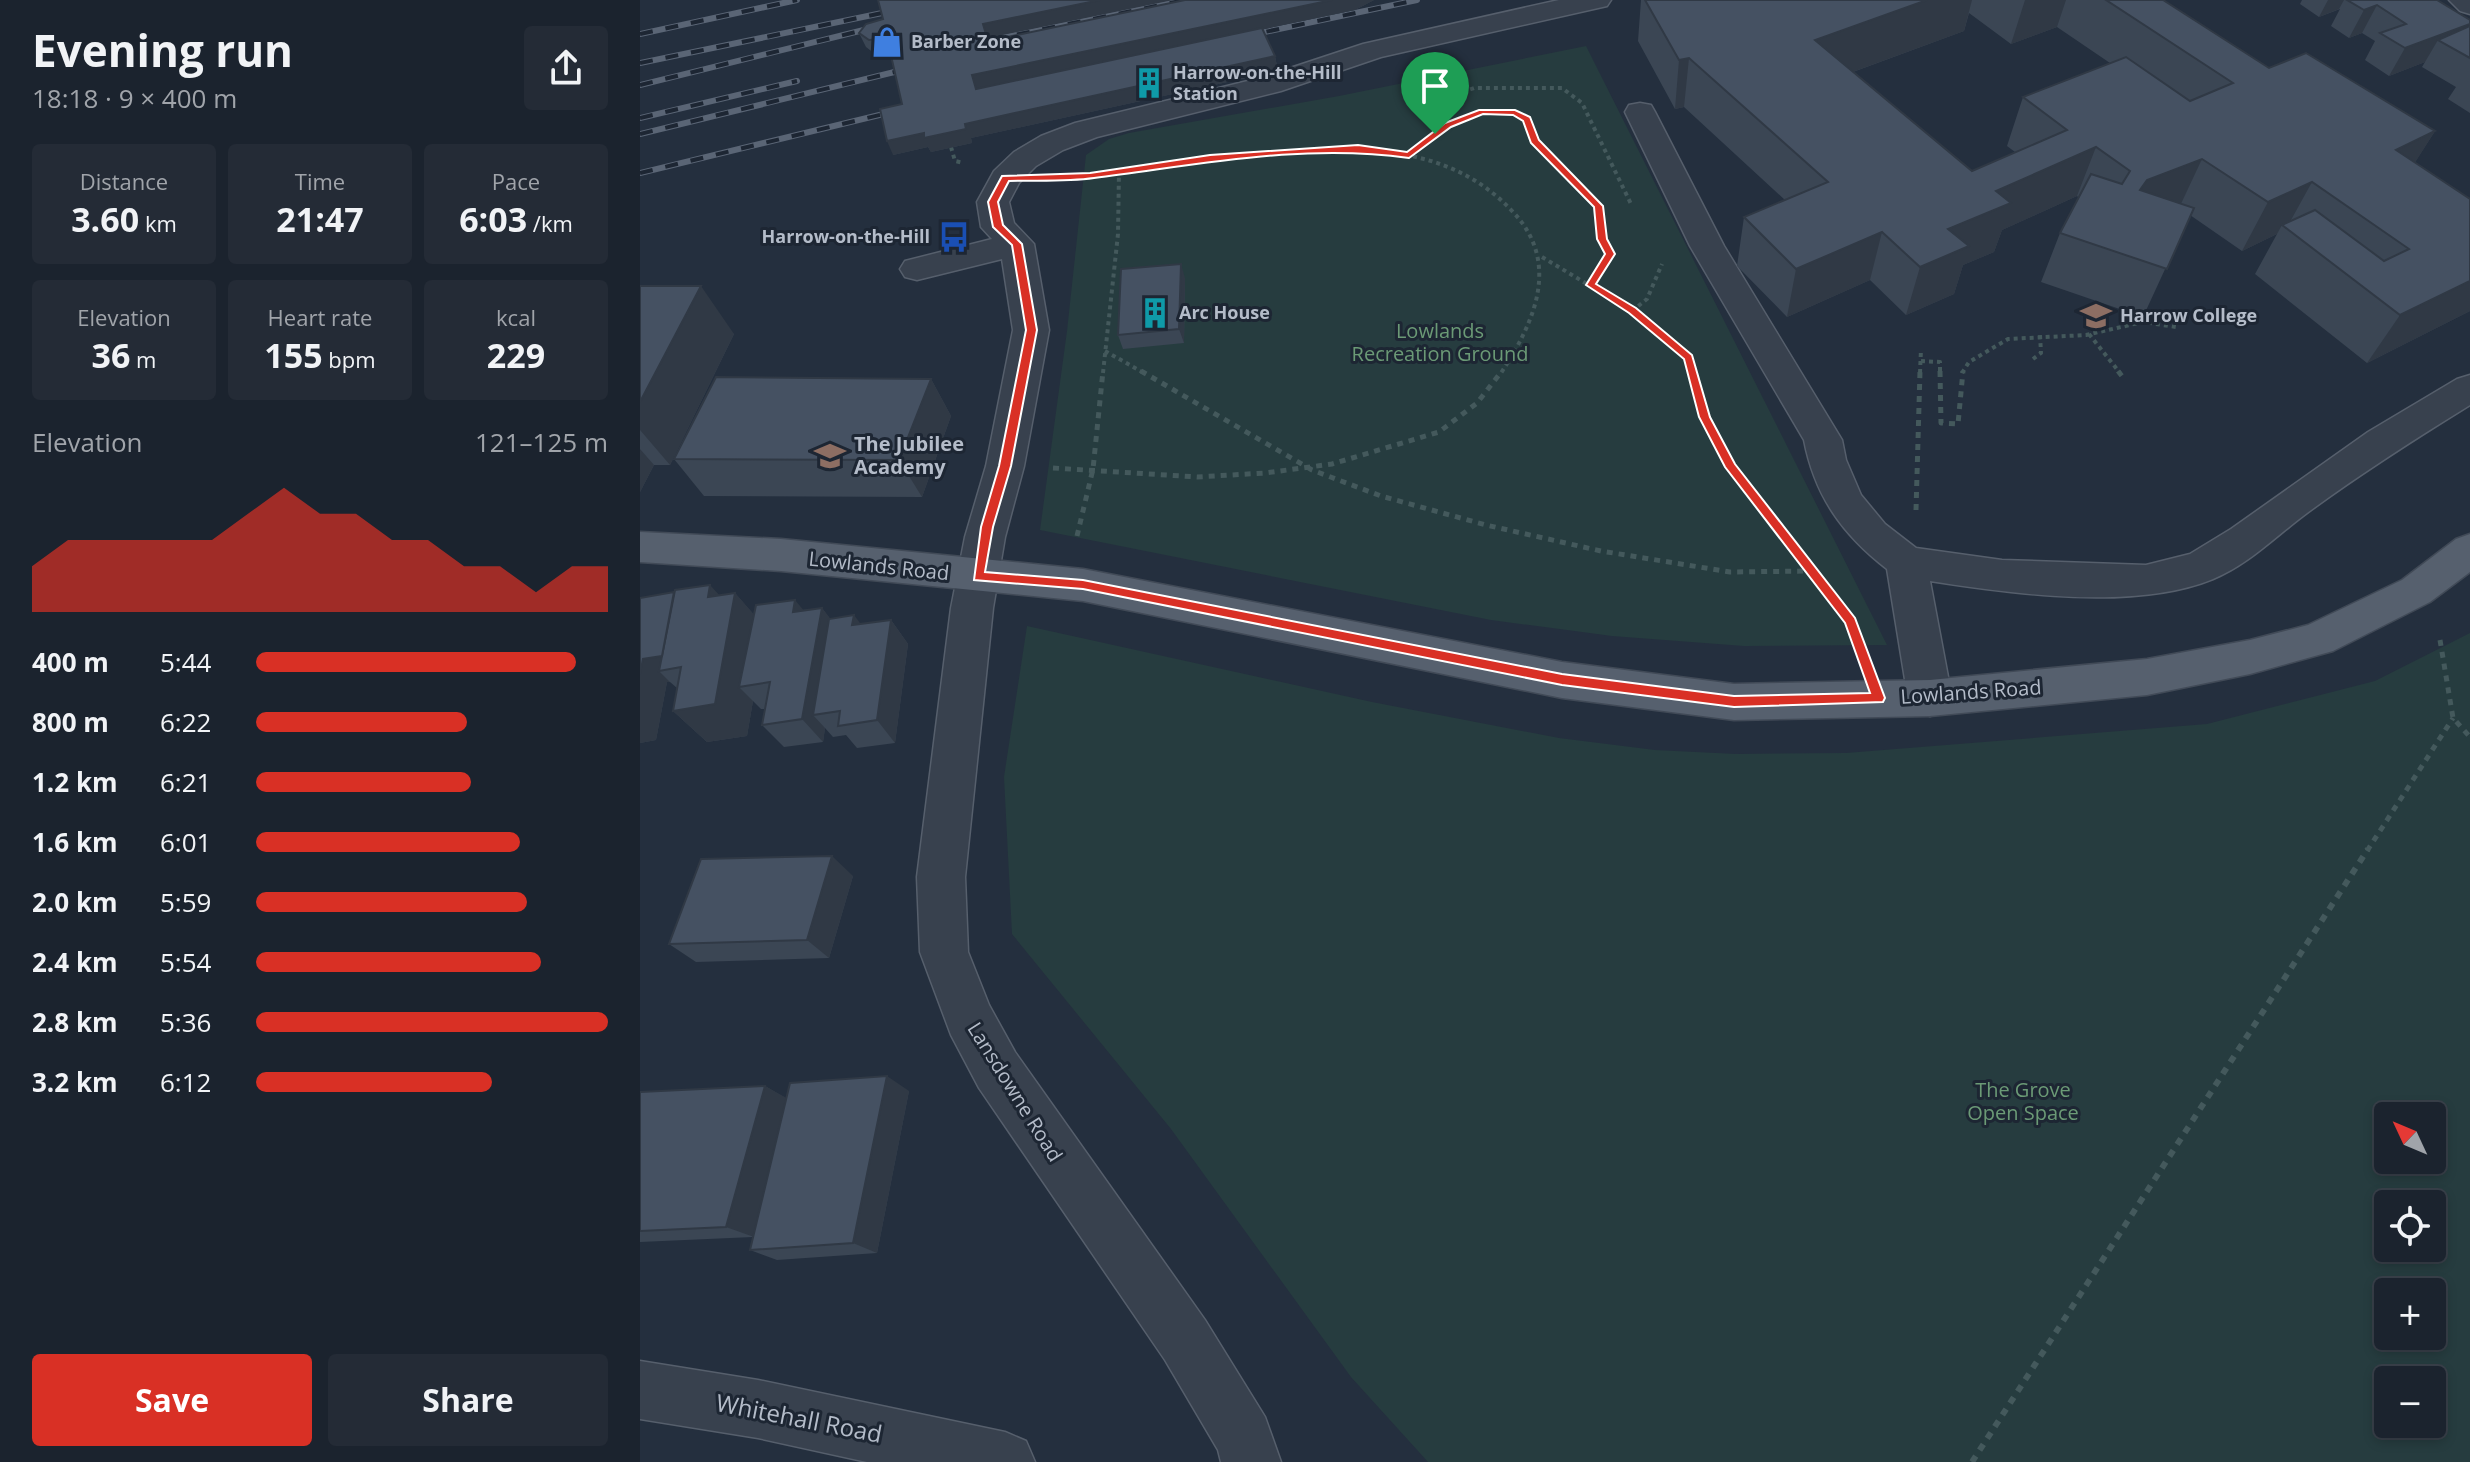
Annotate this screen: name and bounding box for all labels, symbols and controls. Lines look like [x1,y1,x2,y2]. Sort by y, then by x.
text: Evening run [32,20,293,80]
shop icon: Barber Zone [870,25,904,59]
button: share [524,26,608,110]
place label: Barber Zone [911,29,1021,53]
pin [1401,52,1469,134]
place label: Harrow-on-the-Hill Station [1173,60,1341,105]
icon: arrive [1413,64,1457,108]
building icon: Harrow-on-the-Hill Station [1132,66,1166,100]
text: 18:18 · 9 × 400 m [32,80,237,116]
text: Distance [80,166,168,196]
text: Time [295,166,345,196]
text: Pace [492,166,540,196]
text: 3.60 [71,196,139,242]
text: 21:47 [276,196,364,242]
text: 6:03 [459,196,527,242]
text: km [139,208,177,238]
text: /km [527,208,573,238]
bus stop icon: Harrow-on-the-Hill [937,220,971,254]
place label: Harrow-on-the-Hill [762,224,930,248]
building icon: Arc House [1138,296,1172,330]
school or university icon: Harrow College [2079,299,2113,333]
place label: Arc House [1179,300,1270,324]
text: Elevation [77,302,171,332]
text: Heart rate [268,302,372,332]
text: kcal [496,302,536,332]
place label: Harrow College [2120,303,2257,327]
park label: Lowlands Recreation Ground [1352,317,1528,367]
text: 36 [92,332,130,378]
text: 155 [264,332,323,378]
text: 229 [487,332,545,378]
text: m [130,344,156,374]
text: bpm [323,344,376,374]
text: Elevation [32,424,142,460]
text: 121–125 m [475,424,608,460]
place label: The Jubilee Academy [854,430,964,480]
school or university icon: The Jubilee Academy [813,439,847,473]
street label: Lowlands Road [807,545,951,586]
text: 400 m [32,644,109,680]
text: 5:44 [160,644,211,680]
street label: Lowlands Road [1900,673,2042,710]
text: 800 m [32,704,109,740]
text: 6:22 [160,704,211,740]
text: 1.2 km [32,764,118,800]
text: 6:21 [160,764,211,800]
text: 1.6 km [32,824,118,860]
text: 6:01 [160,824,211,860]
text: 2.0 km [32,884,118,920]
text: 5:59 [160,884,211,920]
text: 2.4 km [32,944,118,980]
text: 5:54 [160,944,211,980]
text: 2.8 km [32,1004,118,1040]
text: 5:36 [160,1004,211,1040]
street label: Lansdowne Road [962,1017,1069,1167]
text: 3.2 km [32,1064,118,1100]
text: 6:12 [160,1064,211,1100]
park label: The Grove Open Space [1967,1076,2079,1126]
north arrow [2374,1102,2446,1174]
map controls [2374,1102,2446,1438]
button: locate [2374,1190,2446,1262]
button: + [2374,1278,2446,1350]
button: Save [32,1354,312,1446]
button: Share [328,1354,608,1446]
button: − [2374,1366,2446,1438]
street label: Whitehall Road [713,1385,885,1450]

